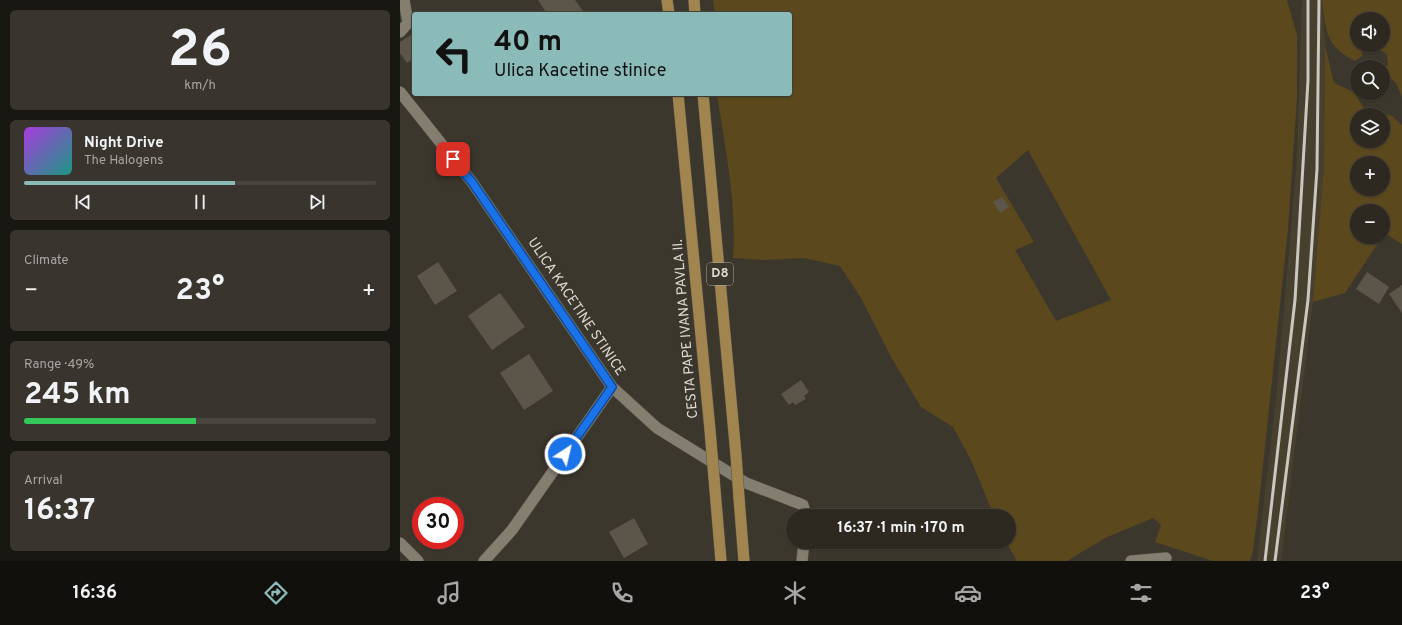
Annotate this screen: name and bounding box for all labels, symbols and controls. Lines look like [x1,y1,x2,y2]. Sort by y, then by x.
map controls [1350,12,1390,244]
button: sound [1350,12,1390,52]
text: 26 [168,19,232,85]
text: 40 m [494,25,562,61]
icon: left [428,28,480,80]
text: Ulica Kacetine stinice [494,60,666,83]
button: search [1350,60,1390,100]
text: km/h [184,78,216,94]
button: layers [1350,108,1390,148]
text: Night Drive [84,134,164,153]
pin [436,142,470,176]
icon: arrive [442,148,464,170]
text: The Halogens [84,153,163,169]
button: + [1350,156,1390,196]
icon: previous [72,191,94,213]
icon: pause [189,191,211,213]
icon: next [306,191,328,213]
button: − [1350,204,1390,244]
street label: ULICA KACETINE STINICE [523,235,629,379]
street label: CESTA PAPE IVANA PAVLA II. [670,239,702,419]
text: Climate [24,253,69,269]
road number: D8 [707,263,733,285]
text: 23° [176,273,224,310]
text: − [24,278,38,305]
text: + [362,278,376,305]
text: Range · 49% [24,357,94,373]
text: 245 km [24,377,131,414]
position arrow [544,433,586,475]
text: Arrival [24,473,63,489]
text: 16:37 [24,493,95,530]
speed limit sign: 30 [412,497,464,549]
text: 16:37 · 1 min · 170 m [837,519,965,538]
icon: directions [262,579,290,607]
icon: music [435,579,463,607]
icon: phone [608,579,636,607]
icon: climate [781,579,809,607]
icon: car [954,579,982,607]
icon: filters [1127,579,1155,607]
text: 16:36 [73,582,117,605]
text: 23° [1300,582,1329,605]

